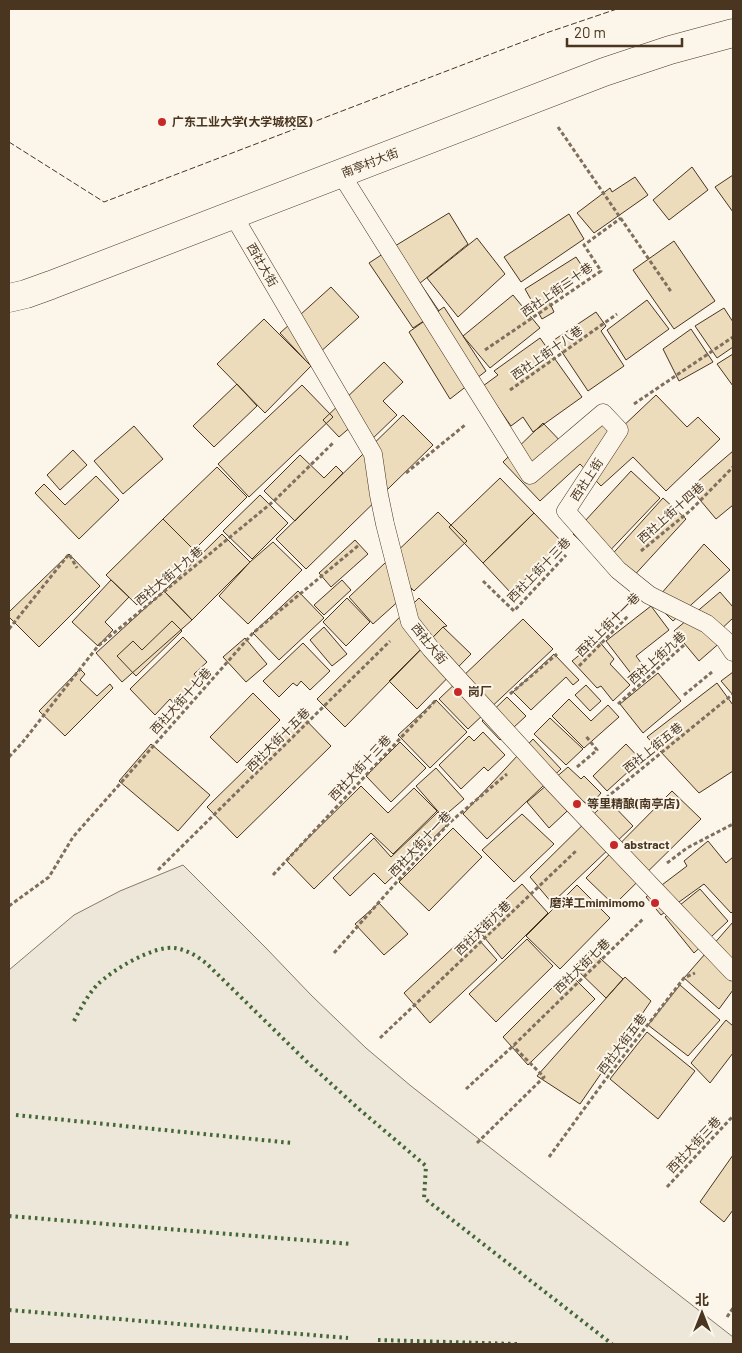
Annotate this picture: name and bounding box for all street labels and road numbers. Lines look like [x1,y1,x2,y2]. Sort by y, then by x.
street label: 南亭村大街 [339,145,400,179]
street label: 西社大街 [245,240,281,289]
street label: 西社上街二十巷 [518,259,595,319]
street label: 西社上街十八巷 [508,322,585,382]
street label: 西社上街 [567,456,605,503]
street label: 西社上街十四巷 [634,479,706,546]
street label: 西社上街十三巷 [504,534,572,604]
street label: 西社大街十九巷 [132,543,205,608]
street label: 西社上街十一巷 [573,590,642,659]
street label: 西社大街 [409,620,450,666]
street label: 西社上街九巷 [625,628,688,687]
street label: 西社大街十七巷 [147,664,214,736]
street label: 西社大街十五巷 [243,705,312,774]
street label: 西社上街五巷 [620,719,685,775]
street label: 西社大街十三巷 [325,732,393,803]
street label: 西社大街十一巷 [385,808,453,879]
street label: 西社大街九巷 [452,897,513,957]
street label: 西社大街七巷 [551,935,612,995]
street label: 西社大街五巷 [594,1010,648,1076]
street label: 西社大街三巷 [664,1113,723,1175]

